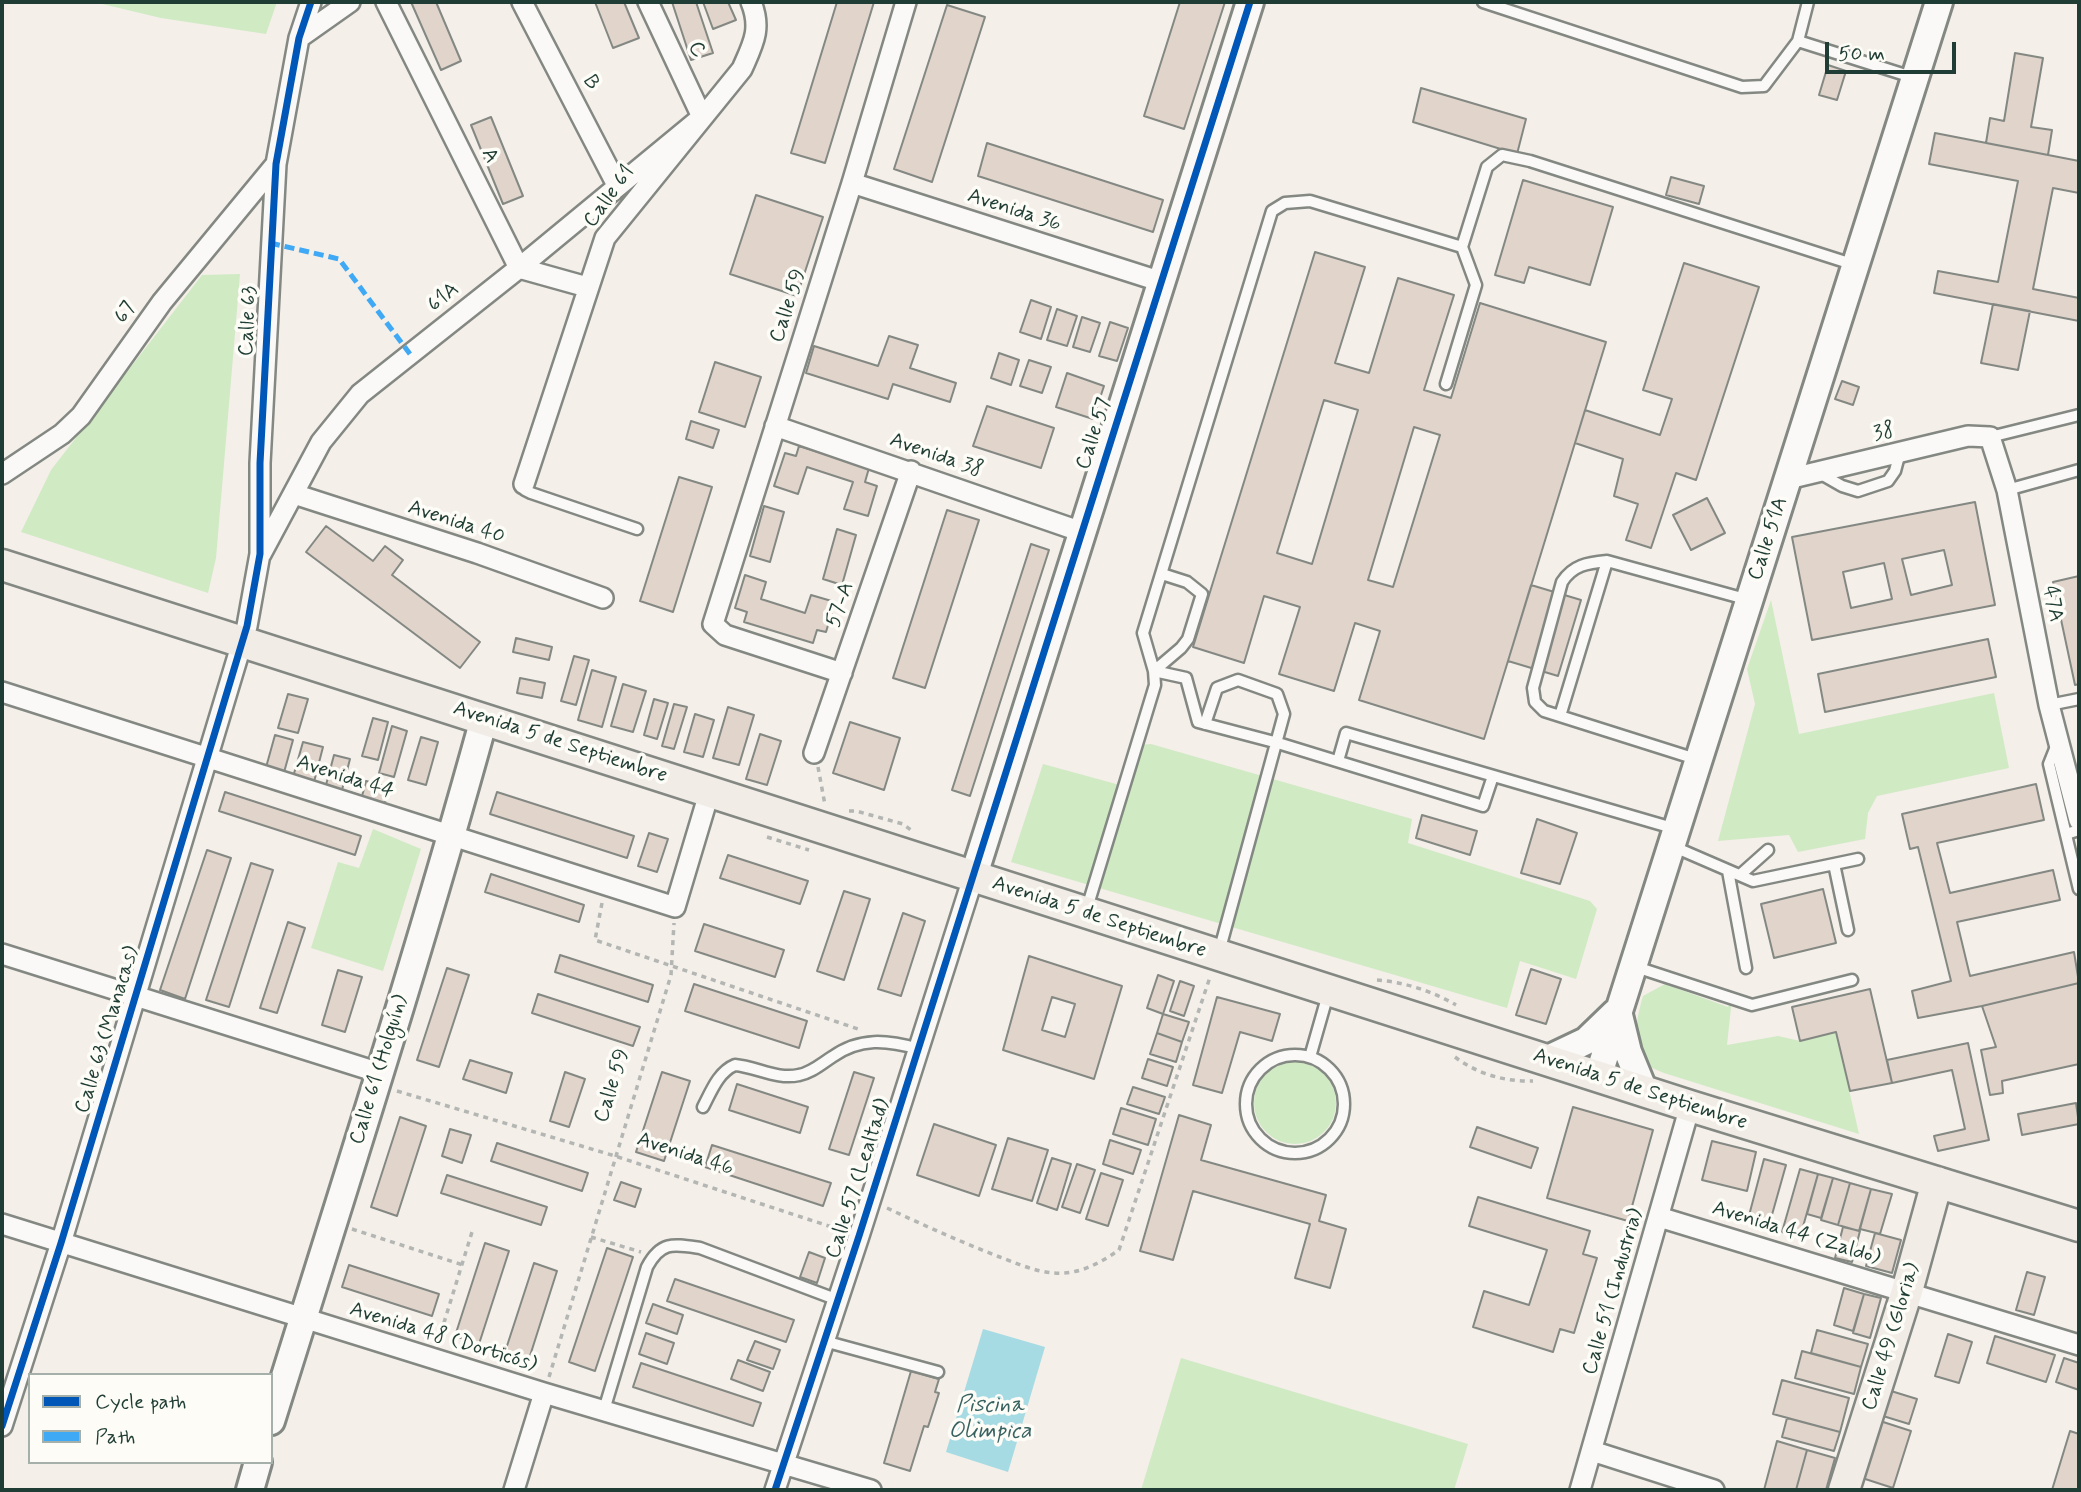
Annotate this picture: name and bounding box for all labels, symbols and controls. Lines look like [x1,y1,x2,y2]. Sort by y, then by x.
scale bar [1829,28,1960,72]
street label: C [681,38,711,62]
text: 50 m [1838,40,1885,68]
street label: B [576,71,604,95]
street label: A [475,144,503,168]
street label: Calle 61 [579,161,641,233]
street label: Avenida 36 [964,184,1064,238]
street label: Calle 59 [765,266,813,346]
street label: 61A [423,278,465,318]
street label: Calle 63 [235,285,263,357]
street label: 67 [110,297,142,329]
street label: Calle 57 [1072,395,1118,473]
street label: 38 [1871,418,1897,448]
street label: Avenida 38 [886,428,986,484]
street label: Calle 51A [1744,494,1794,584]
street label: Avenida 40 [404,496,508,550]
street label: 57-A [822,579,860,631]
street label: 47A [2036,584,2068,624]
street label: Avenida 5 de Septiembre [450,696,670,790]
street label: Avenida 44 [293,750,397,806]
street label: Avenida 5 de Septiembre [989,871,1209,965]
street label: Calle 63 (Manacas) [71,943,145,1117]
street label: Calle 61 (Holguín) [345,992,415,1148]
street label: Avenida 5 de Septiembre [1530,1043,1750,1137]
street label: Calle 59 [590,1046,636,1126]
street label: Calle 57 (Lealtad) [821,1096,897,1262]
street label: Avenida 46 [634,1128,736,1182]
street label: Avenida 44 (Zaldo) [1709,1196,1883,1272]
street label: Calle 51 (Industria) [1578,1206,1650,1378]
street label: Calle 49 (Gloria) [1858,1260,1926,1414]
street label: Avenida 48 (Dorticós) [346,1298,540,1378]
legend [28,1373,273,1464]
text: Cycle path [95,1388,186,1416]
water label: Piscina Olimpica [949,1392,1031,1446]
text: Path [95,1423,135,1451]

